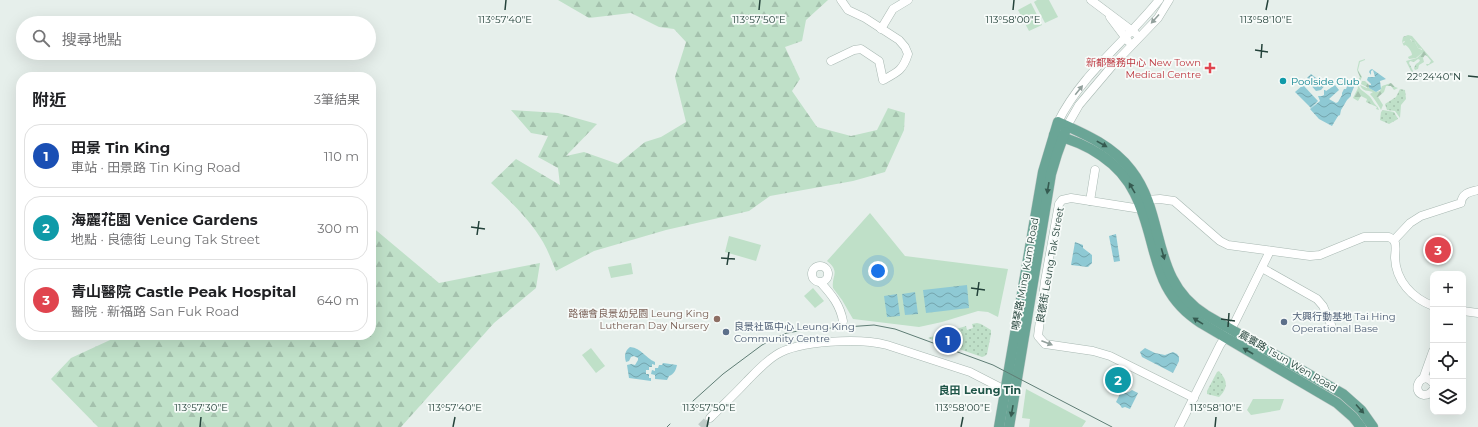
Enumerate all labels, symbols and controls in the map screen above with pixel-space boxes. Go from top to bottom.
text: 113°57'40"E [478,13,532,26]
text: 113°57'50"E [732,13,786,26]
text: 113°58'00"E [986,13,1041,26]
text: 113°58'10"E [1240,13,1292,26]
one-way arrow [1151,14,1160,24]
search box [16,16,376,60]
icon: search [30,27,52,49]
text: 搜尋地點 [62,30,122,49]
place label: 新都醫務中心 New Town Medical Centre [1086,56,1201,81]
marker: 新都醫務中心 New Town Medical Centre [1204,62,1216,74]
text: 22°24'40"N [1407,70,1461,83]
place label: Poolside Club [1291,75,1360,88]
marker: Poolside Club [1278,76,1288,86]
one-way arrow [1075,84,1084,95]
text: 附近 [32,90,66,110]
text: 3筆結果 [314,91,360,107]
text: 田景 Tin King [71,138,170,157]
one-way arrow [1096,141,1108,148]
text: 1 [43,148,49,164]
text: 110 m [324,148,359,164]
text: 車站 · 田景路 Tin King Road [71,159,240,175]
one-way arrow [1045,182,1051,194]
one-way arrow [1128,182,1135,194]
street label: 良德街 Leung Tak Street [1033,206,1067,324]
text: 海麗花園 Venice Gardens [71,210,258,229]
street label: 鳴琴路 Ming Kum Road [1009,217,1041,331]
text: 2 [42,220,50,236]
text: 300 m [317,220,359,236]
text: 地點 · 良德街 Leung Tak Street [71,231,260,247]
pin: 3 [1425,235,1451,265]
one-way arrow [1160,249,1166,261]
your location [868,261,888,281]
map controls [1430,271,1466,415]
button: + [1430,271,1466,307]
text: 青山醫院 Castle Peak Hospital [71,282,296,301]
text: 3 [42,292,50,308]
text: 640 m [317,292,359,308]
text: 醫院 · 新福路 San Fuk Road [71,303,239,319]
place label: 路德會良景幼兒園 Leung King Lutheran Day Nursery [568,307,710,332]
button: − [1430,307,1466,343]
place label: 大興行動基地 Tai Hing Operational Base [1292,310,1396,335]
marker: 路德會良景幼兒園 Leung King Lutheran Day Nursery [712,314,722,324]
one-way arrow [1193,317,1203,325]
marker: 大興行動基地 Tai Hing Operational Base [1279,317,1289,327]
place label: 良景社區中心 Leung King Community Centre [734,320,855,345]
pin: 1 [935,325,961,355]
marker: 良景社區中心 Leung King Community Centre [721,327,731,337]
street label: 震寰路 Tsun Wen Road [1237,328,1339,394]
one-way arrow [1042,341,1054,347]
button: locate [1430,343,1466,379]
one-way arrow [1242,347,1254,354]
pin: 2 [1105,365,1131,395]
button: layers [1430,379,1466,415]
district label: 良田 Leung Tin [939,383,1021,397]
text: 113°57'30"E [174,401,228,414]
text: 113°57'40"E [428,401,482,414]
text: 113°57'50"E [682,401,736,414]
text: 113°58'00"E [936,401,991,414]
text: 113°58'10"E [1190,401,1242,414]
one-way arrow [1355,404,1364,414]
one-way arrow [1009,405,1015,417]

